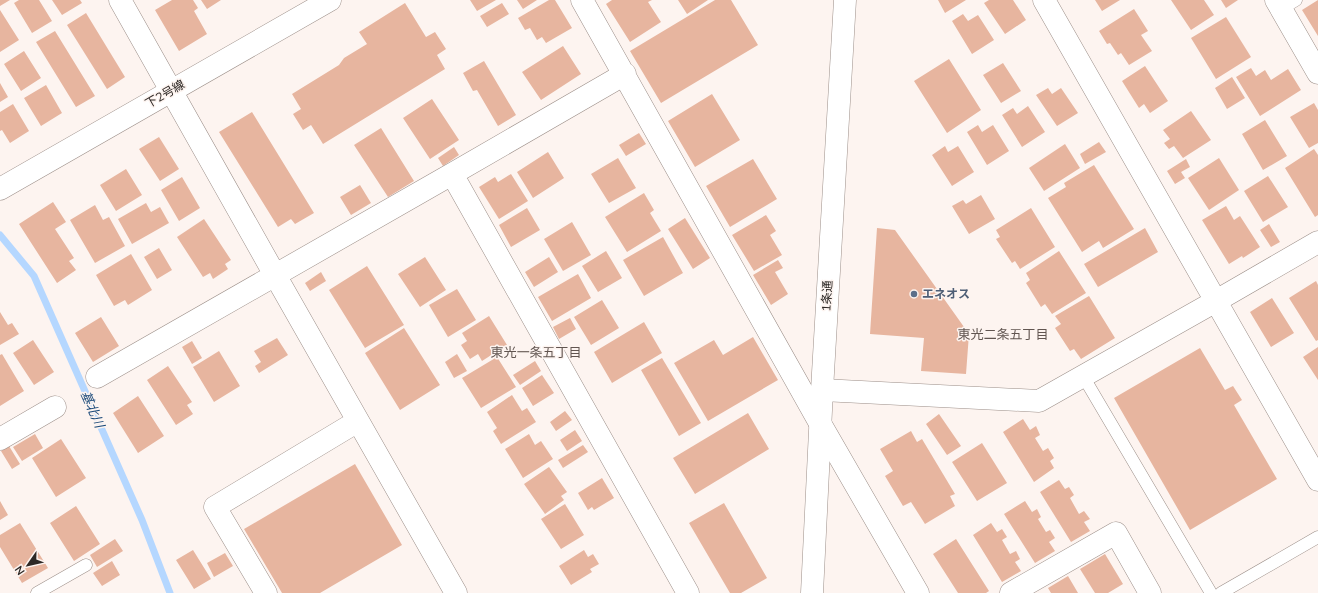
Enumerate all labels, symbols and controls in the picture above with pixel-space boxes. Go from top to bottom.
street label: 下2号線 [142,76,187,111]
street label: 1条通 [818,280,835,312]
place label: エネオス [922,286,970,301]
marker: エネオス [909,289,919,299]
district label: 東光二条五丁目 [957,326,1049,342]
district label: 東光一条五丁目 [490,344,582,360]
water label: 基北川 [78,388,109,432]
north arrow [8,545,48,585]
text: N [12,563,28,578]

